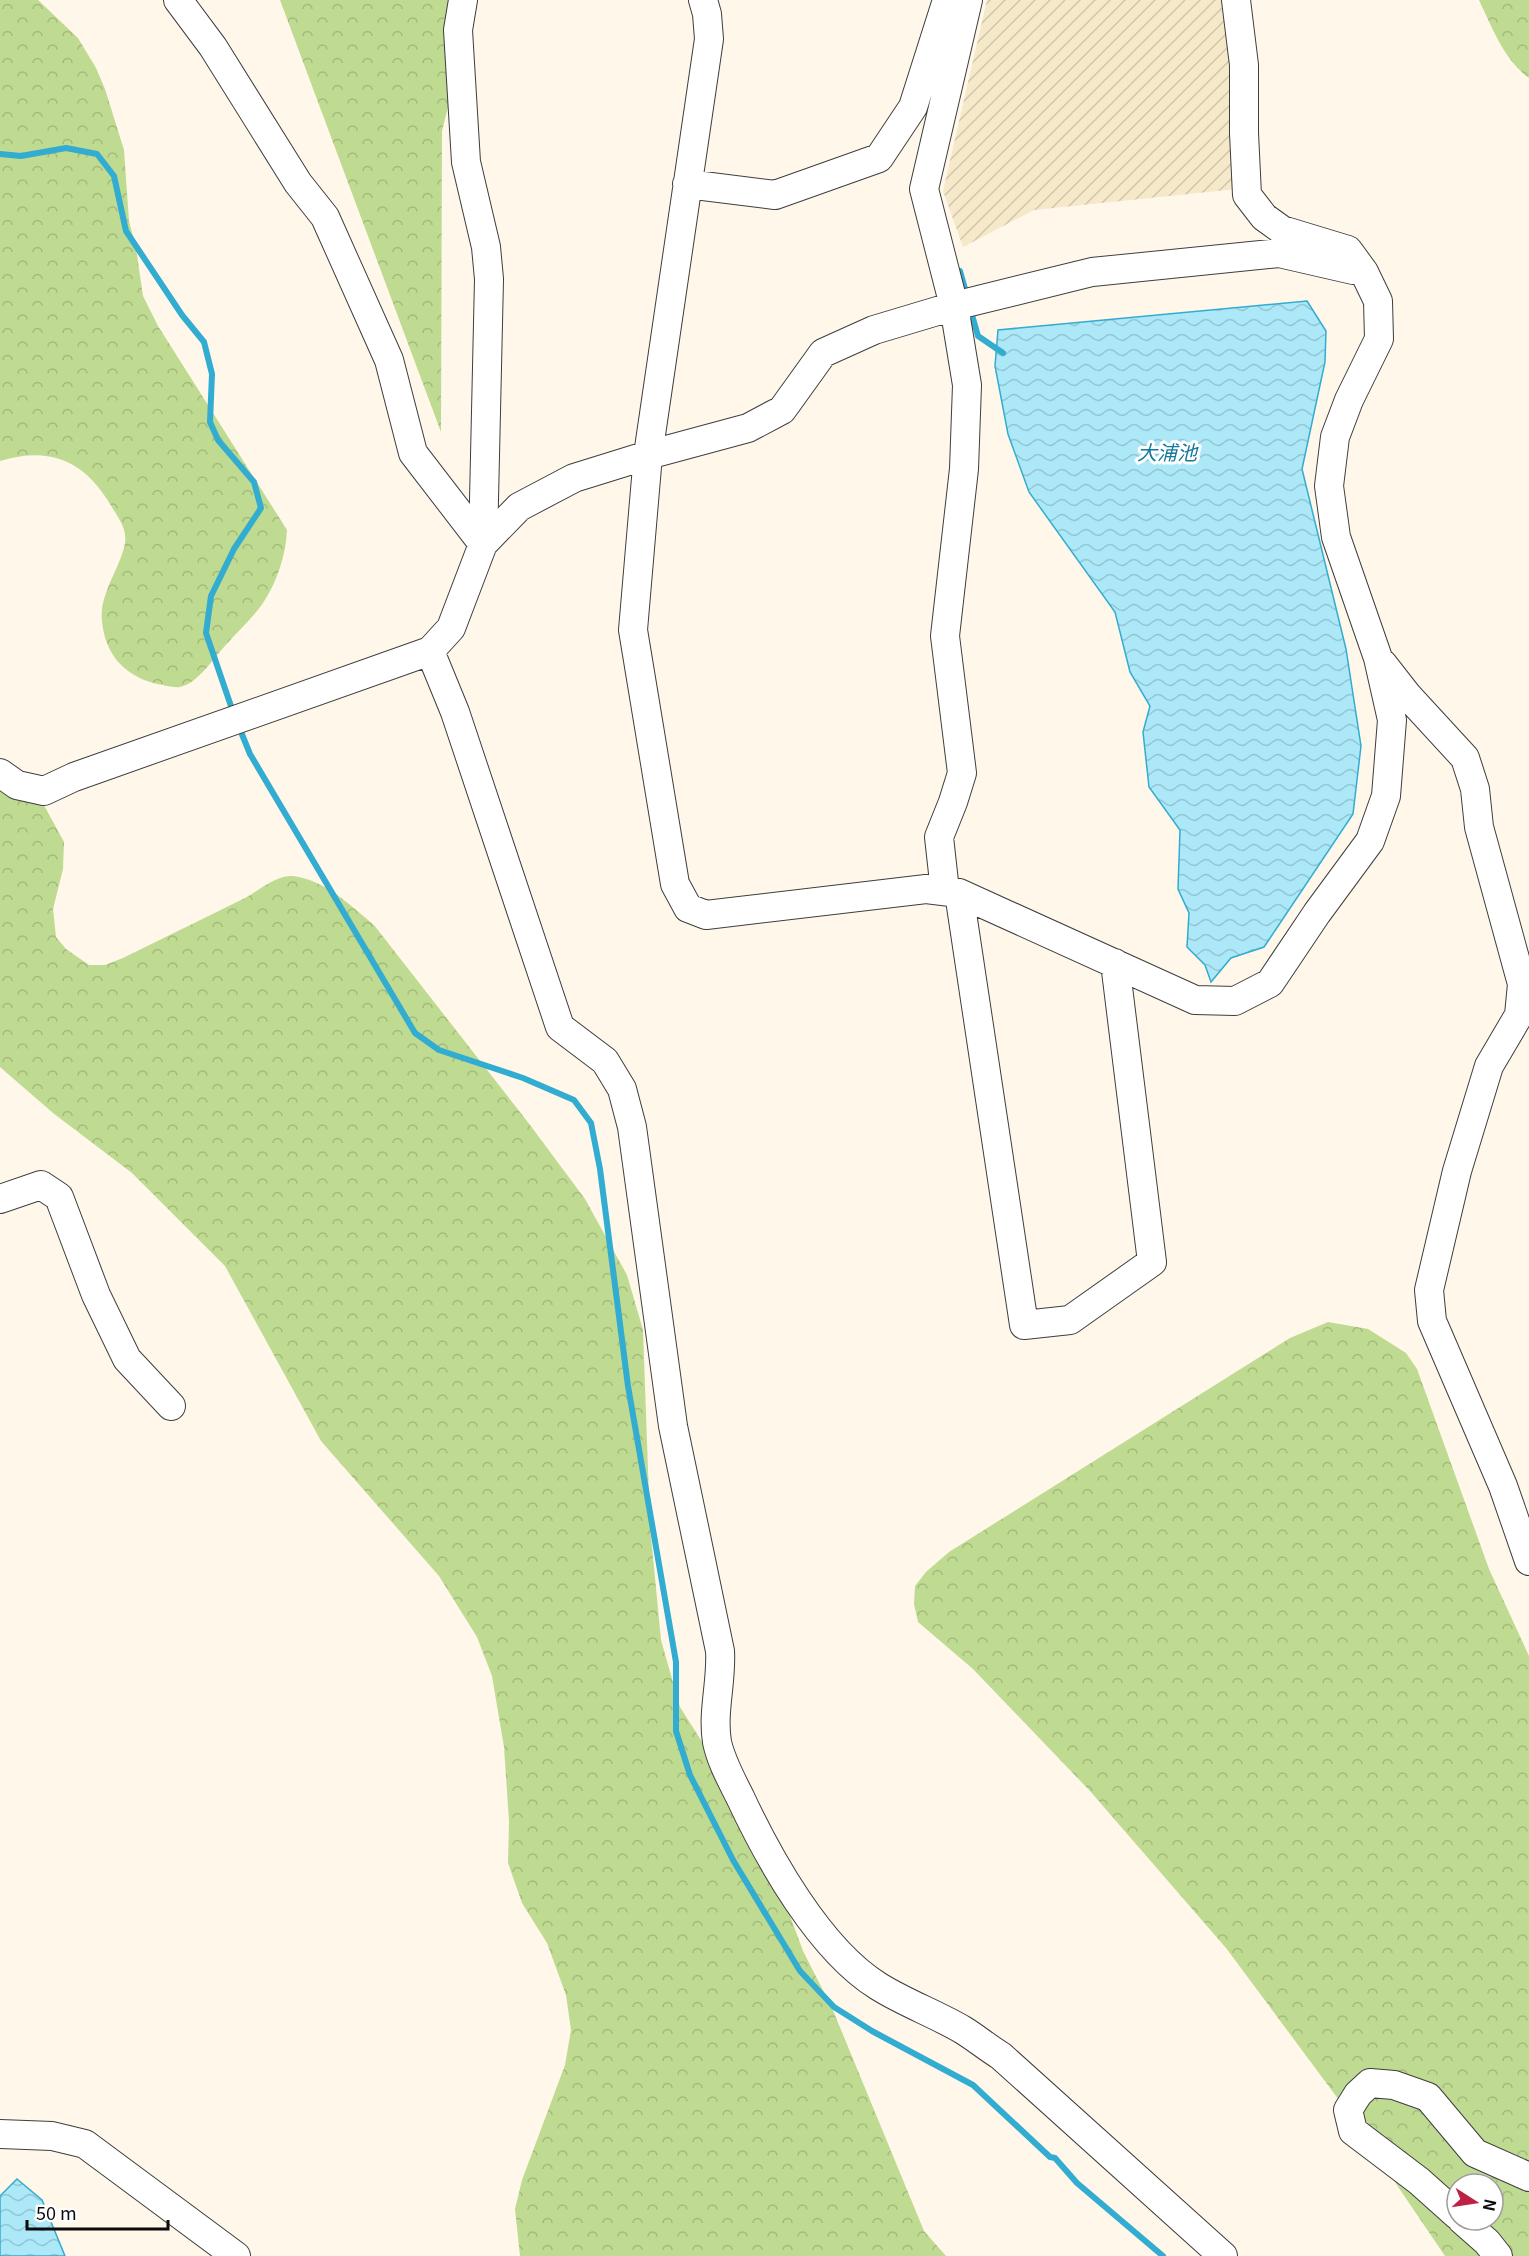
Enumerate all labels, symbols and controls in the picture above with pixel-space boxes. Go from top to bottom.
water label: 大浦池 [1137,437,1199,466]
north arrow [1445,2172,1505,2232]
scale bar [27,2193,168,2231]
text: N [1478,2197,1504,2214]
text: 50 m [36,2199,77,2225]

